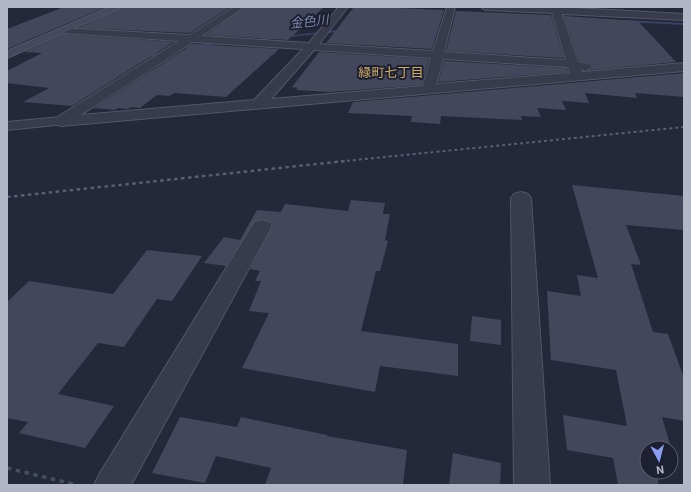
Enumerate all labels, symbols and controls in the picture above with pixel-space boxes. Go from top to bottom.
water label: 金色川 [289,12,331,31]
district label: 緑町七丁目 [358,65,424,80]
north arrow [639,440,679,480]
text: N [655,463,665,476]

